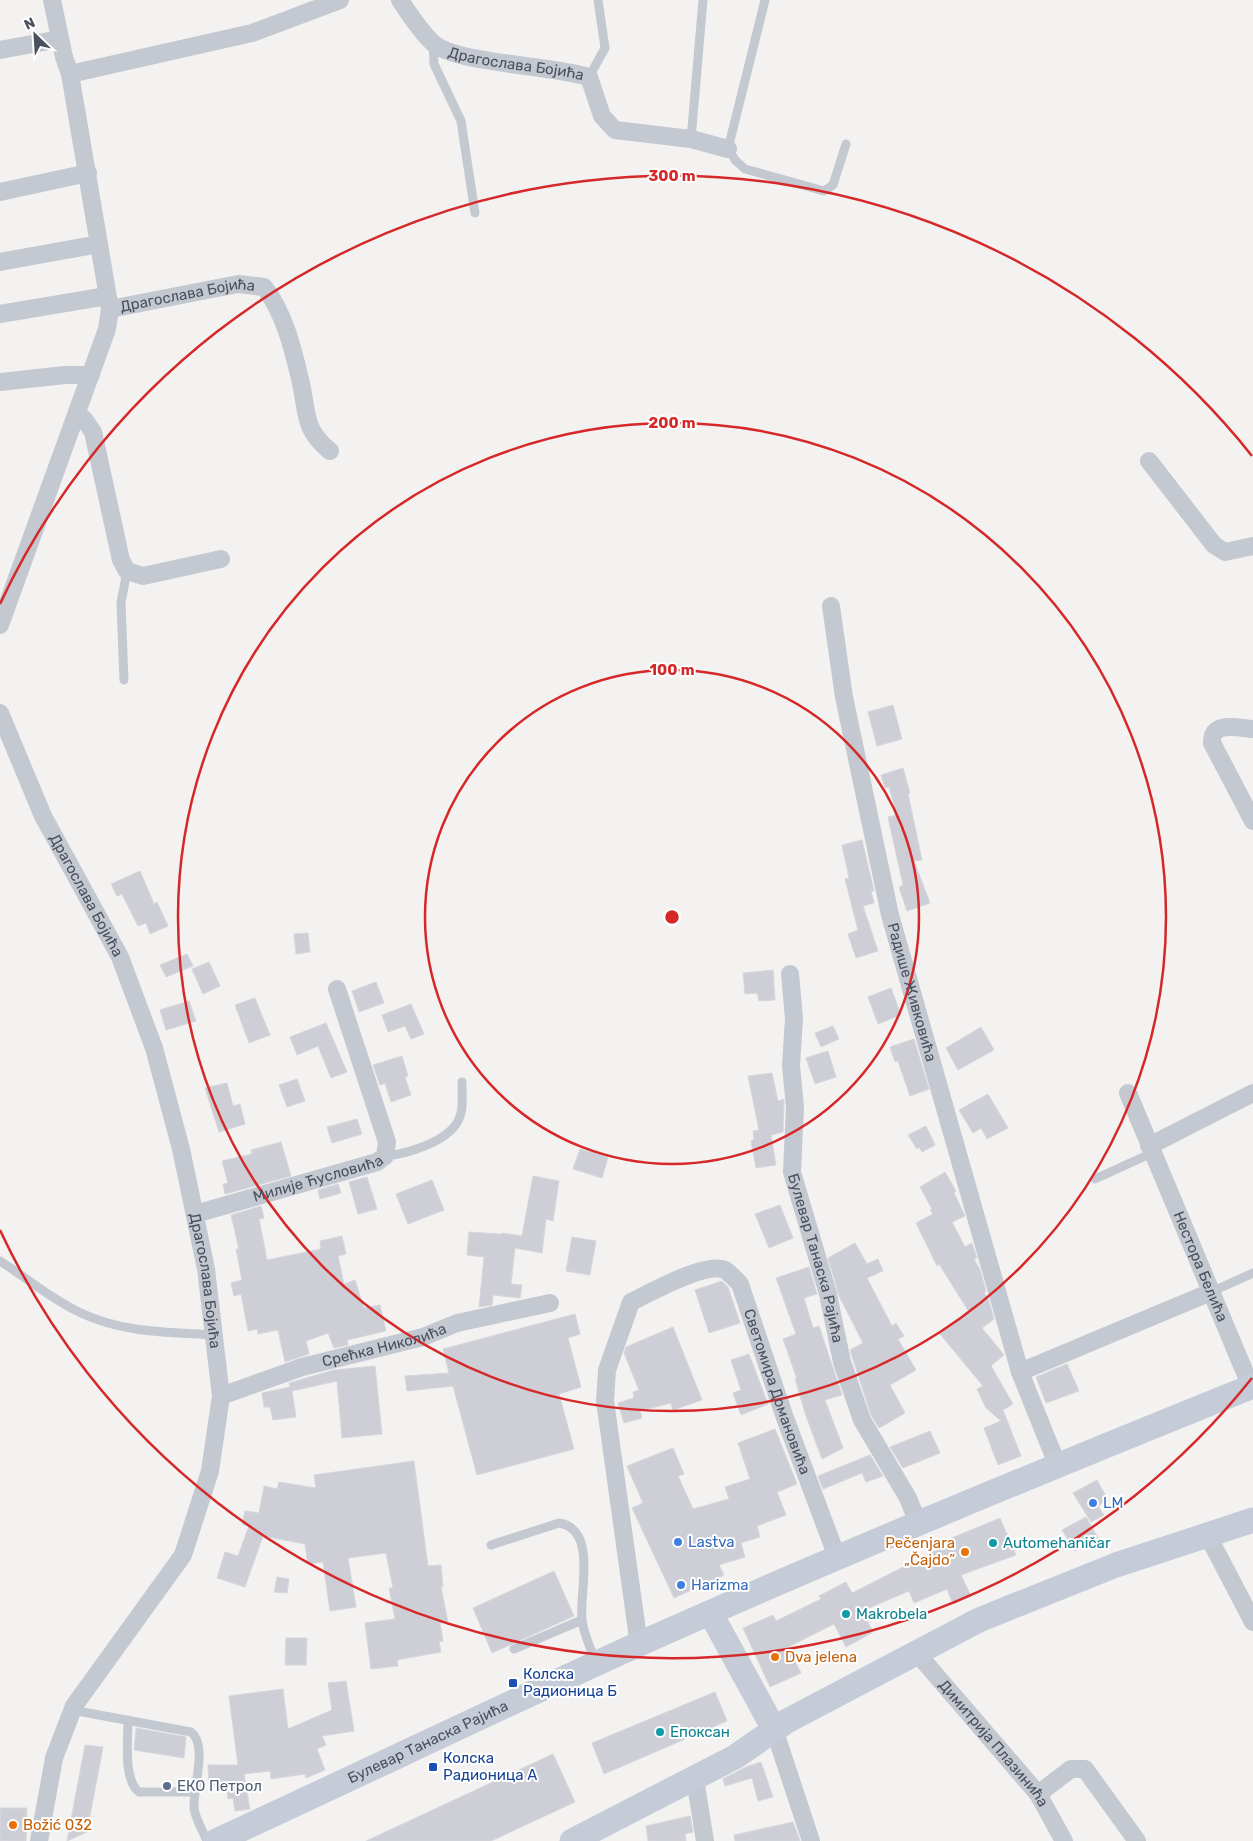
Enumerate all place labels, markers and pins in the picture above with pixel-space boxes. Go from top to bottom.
centre of rings [663,908,681,926]
place label: LM [1103,1494,1123,1512]
marker: LM [1087,1497,1099,1509]
place label: Lastva [688,1533,735,1551]
place label: Pečenjara „Čajdo” [885,1534,955,1569]
place label: Automehaničar [1003,1534,1111,1552]
marker: Lastva [672,1536,684,1548]
marker: Automehaničar [987,1537,999,1549]
marker: Pečenjara „Čajdo” [959,1546,971,1558]
place label: Harizma [691,1576,749,1594]
marker: Harizma [675,1579,687,1591]
place label: Makrobela [856,1605,927,1623]
marker: Makrobela [840,1608,852,1620]
place label: Dva jelena [785,1648,857,1666]
marker: Dva jelena [769,1651,781,1663]
place label: Колска Радионица Б [523,1665,617,1700]
marker: Колска Радионица Б [507,1677,519,1689]
place label: Епоксан [670,1723,730,1741]
marker: Епоксан [654,1726,666,1738]
place label: Колска Радионица А [443,1749,537,1784]
marker: Колска Радионица А [427,1761,439,1773]
place label: ЕКО Петрол [177,1777,262,1795]
marker: ЕКО Петрол [161,1780,173,1792]
place label: Božić 032 [23,1816,92,1834]
marker: Božić 032 [7,1819,19,1831]

